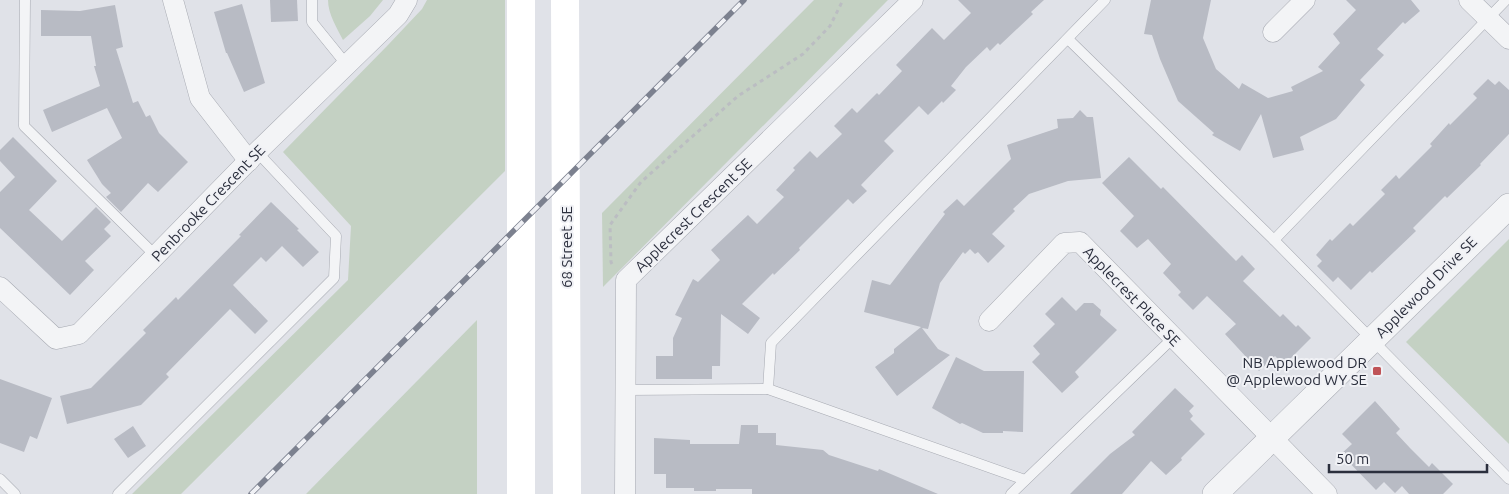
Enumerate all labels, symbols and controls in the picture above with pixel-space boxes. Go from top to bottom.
street label: Penbrooke Crescent SE [148,141,268,265]
street label: Applecrest Crescent SE [631,155,755,275]
street label: 68 Street SE [558,206,575,288]
street label: Applewood Drive SE [1372,233,1480,341]
street label: Applecrest Place SE [1080,243,1184,349]
place label: NB Applewood DR @ Applewood WY SE [1226,354,1367,388]
marker: NB Applewood DR @ Applewood WY SE [1371,365,1383,377]
scale bar [1329,442,1486,474]
text: 50 m [1336,450,1369,467]

